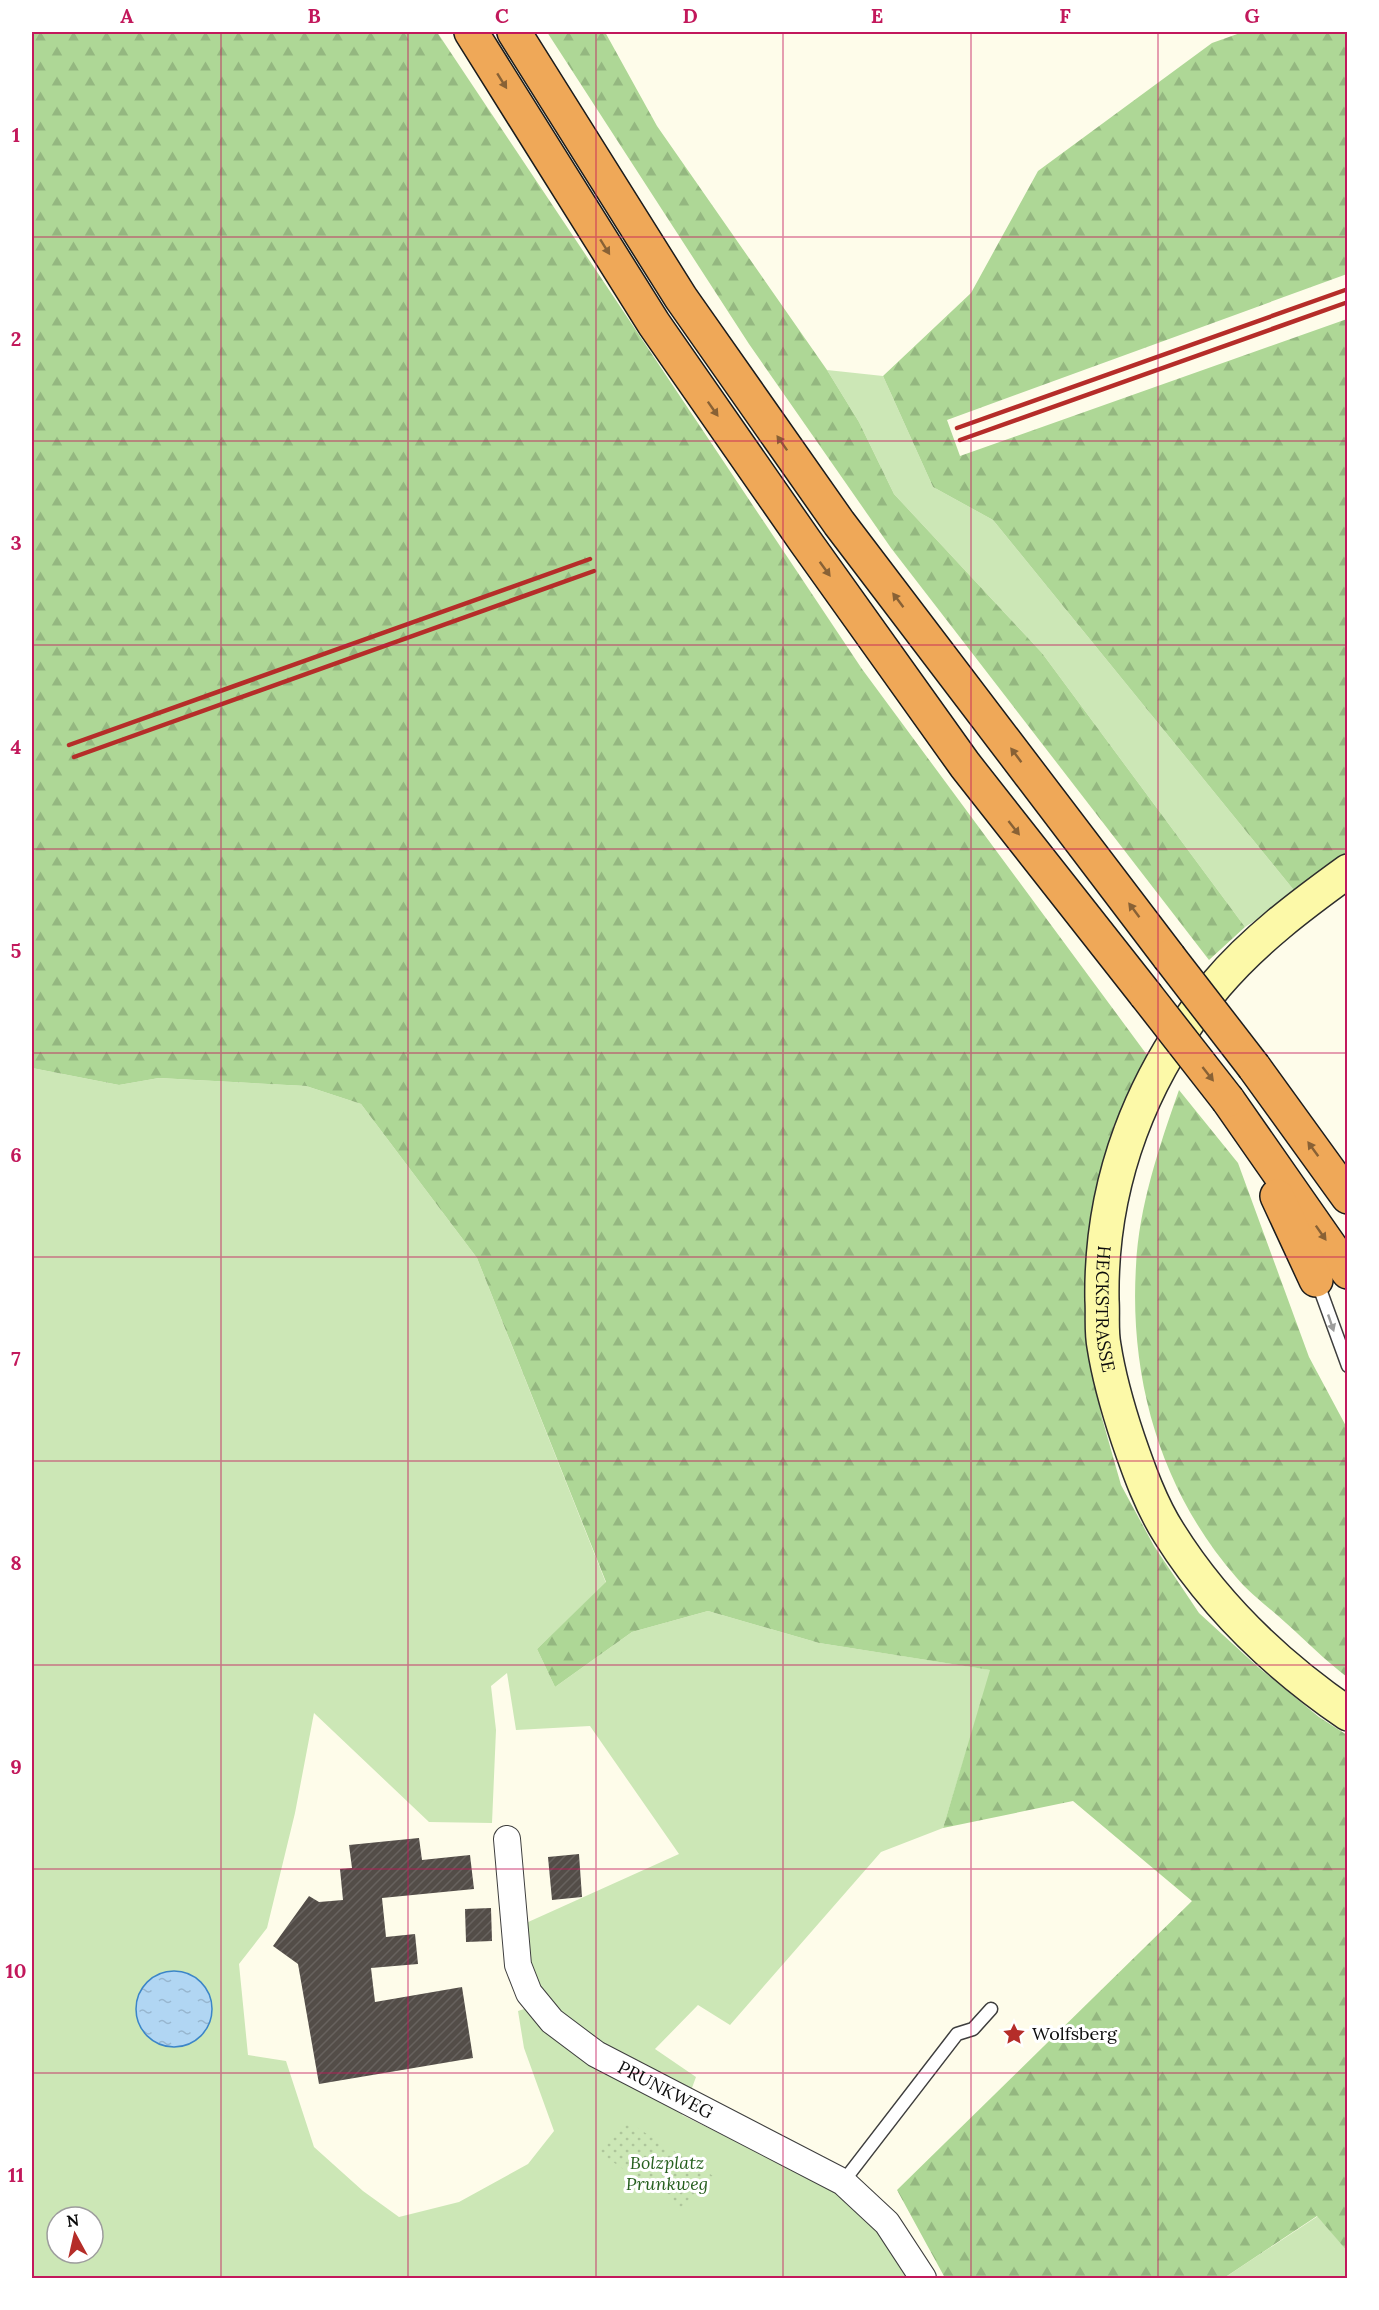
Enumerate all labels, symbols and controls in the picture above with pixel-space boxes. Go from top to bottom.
text: A [120,3,134,28]
text: B [307,3,321,28]
text: C [495,3,509,28]
text: D [682,3,698,28]
text: E [871,3,883,28]
text: F [1059,3,1071,28]
text: G [1244,3,1260,28]
one-way arrow [497,73,508,89]
text: 1 [12,122,20,147]
one-way arrow [600,239,611,255]
text: 2 [11,326,21,351]
one-way arrow [707,401,718,417]
one-way arrow [777,435,789,450]
text: 3 [10,530,22,555]
one-way arrow [819,560,831,576]
one-way arrow [891,592,904,608]
text: 4 [11,734,22,759]
one-way arrow [1009,747,1022,763]
one-way arrow [1008,820,1020,835]
one-way arrow [1128,903,1140,918]
text: 5 [11,938,22,963]
one-way arrow [1201,1066,1214,1082]
one-way arrow [1307,1141,1319,1157]
text: 6 [10,1142,22,1167]
one-way arrow [1315,1225,1327,1241]
street label: HECKSTRASSE [1091,1245,1121,1374]
one-way arrow [1327,1314,1337,1332]
text: 7 [11,1346,21,1371]
text: 8 [10,1550,22,1575]
text: 9 [10,1754,22,1779]
text: 10 [6,1958,26,1983]
place icon: Wolfsberg [1001,2021,1027,2047]
place label: Wolfsberg [1032,2022,1118,2045]
street label: PRUNKWEG [614,2055,718,2124]
park label: Bolzplatz Prunkweg [626,2151,708,2195]
text: 11 [8,2162,24,2187]
north arrow [45,2205,105,2265]
text: N [65,2209,80,2231]

